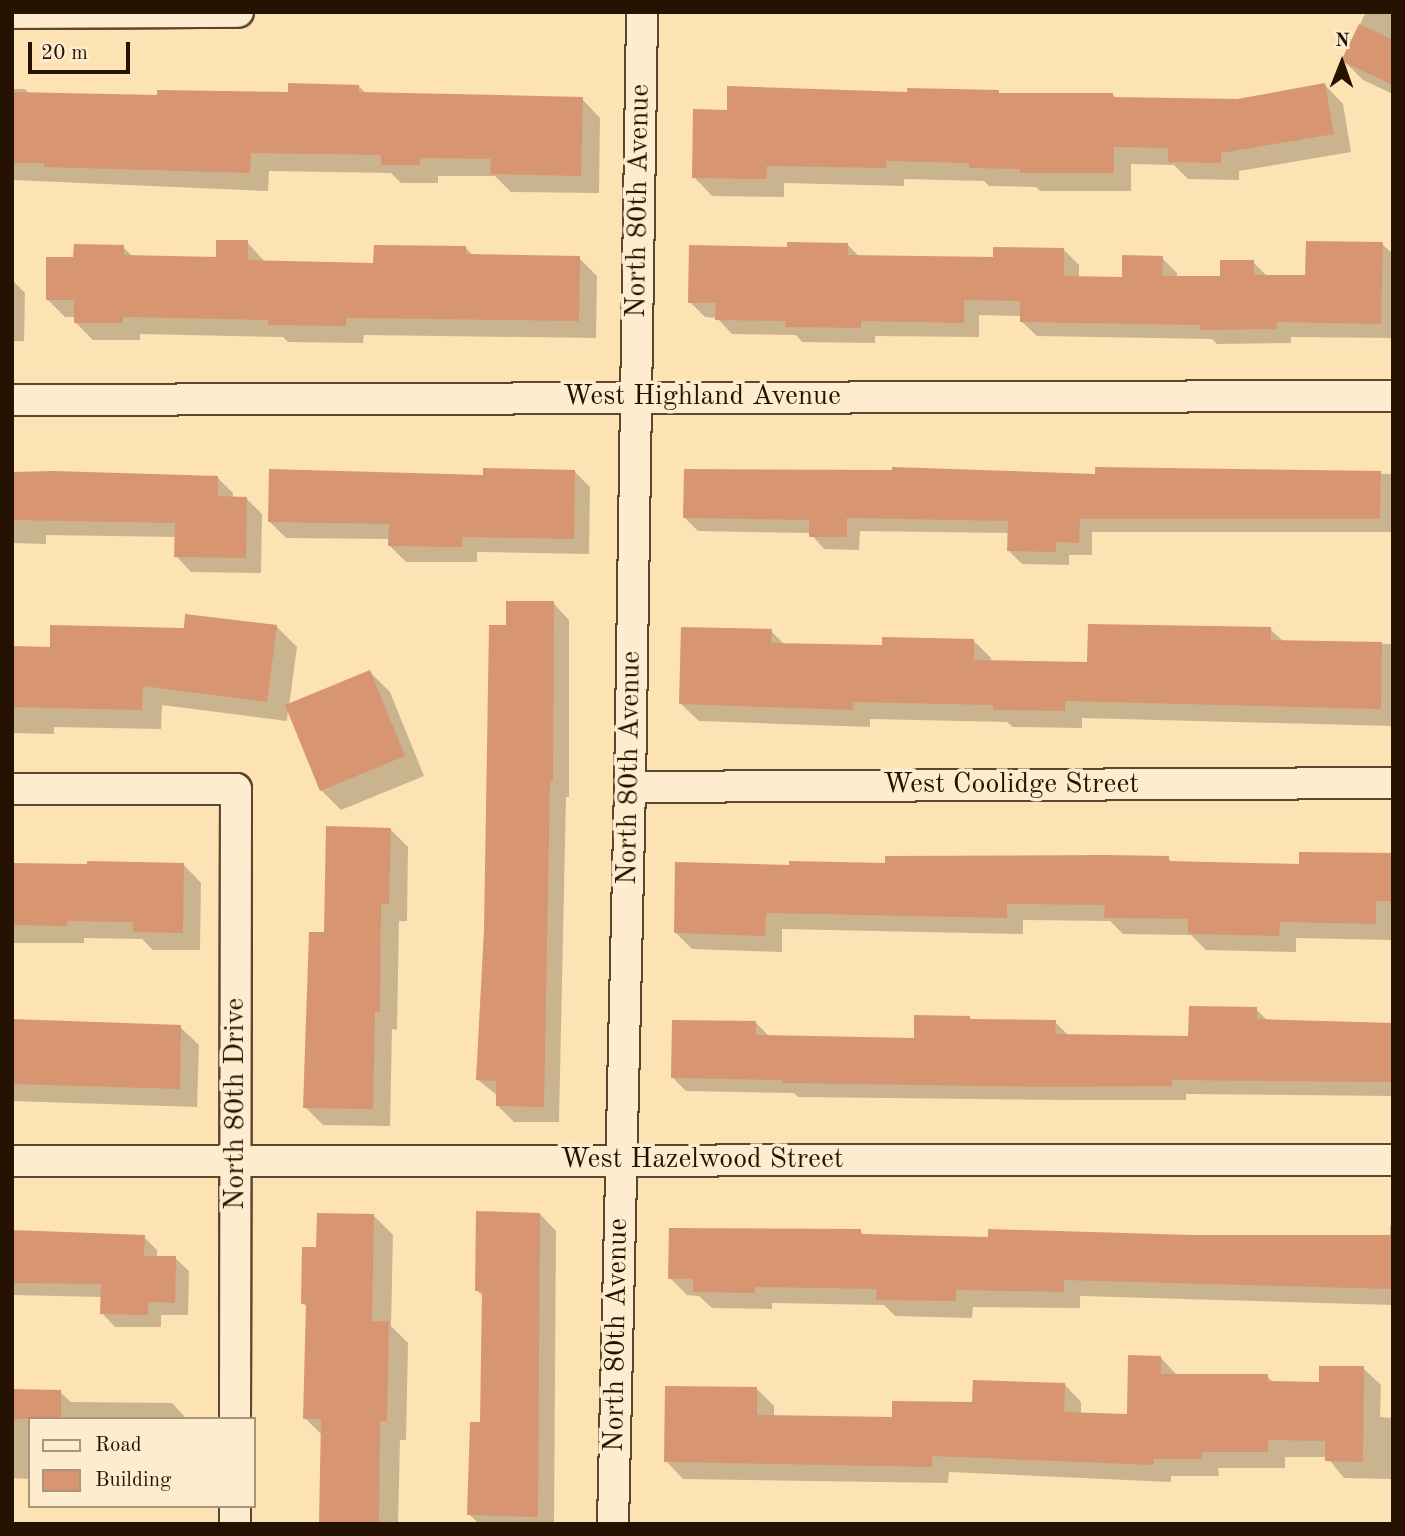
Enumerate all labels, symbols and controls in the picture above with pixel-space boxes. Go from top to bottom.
scale bar [32,28,133,72]
north arrow [1307,28,1377,98]
text: N [1335,32,1350,51]
text: 20 m [41,43,88,64]
street label: North 80th Avenue [620,84,658,318]
street label: West Highland Avenue [563,380,841,414]
street label: North 80th Avenue [611,651,649,885]
street label: West Coolidge Street [883,768,1139,802]
street label: North 80th Drive [219,998,253,1210]
street label: West Hazelwood Street [560,1143,844,1177]
street label: North 80th Avenue [598,1218,636,1452]
legend [28,1417,256,1508]
text: Road [95,1435,142,1456]
text: Building [95,1470,171,1491]

